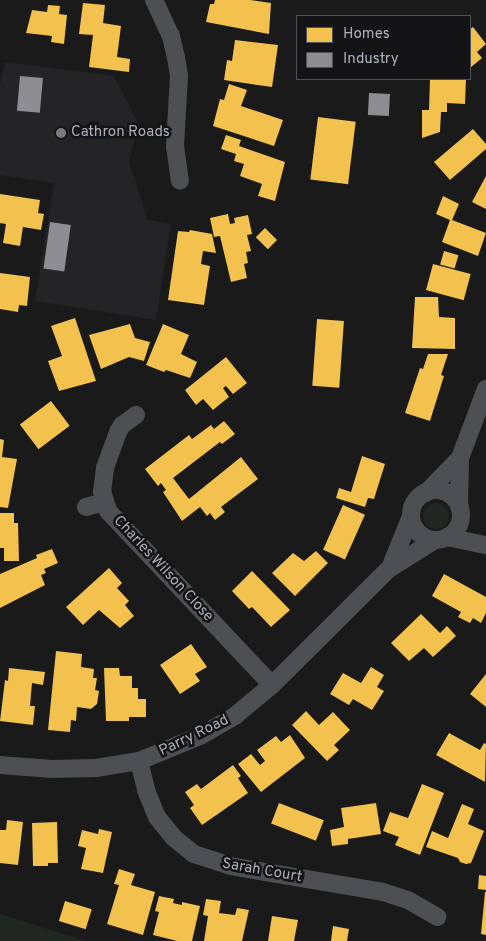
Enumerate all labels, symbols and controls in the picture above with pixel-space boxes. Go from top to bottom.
legend [296,15,471,80]
text: Homes [343,25,390,44]
text: Industry [343,50,399,69]
place label: Cathron Roads [71,124,170,142]
marker: Cathron Roads [55,127,67,139]
street label: Charles Wilson Close [109,512,217,626]
street label: Parry Road [156,711,232,761]
street label: Sarah Court [221,855,303,887]

